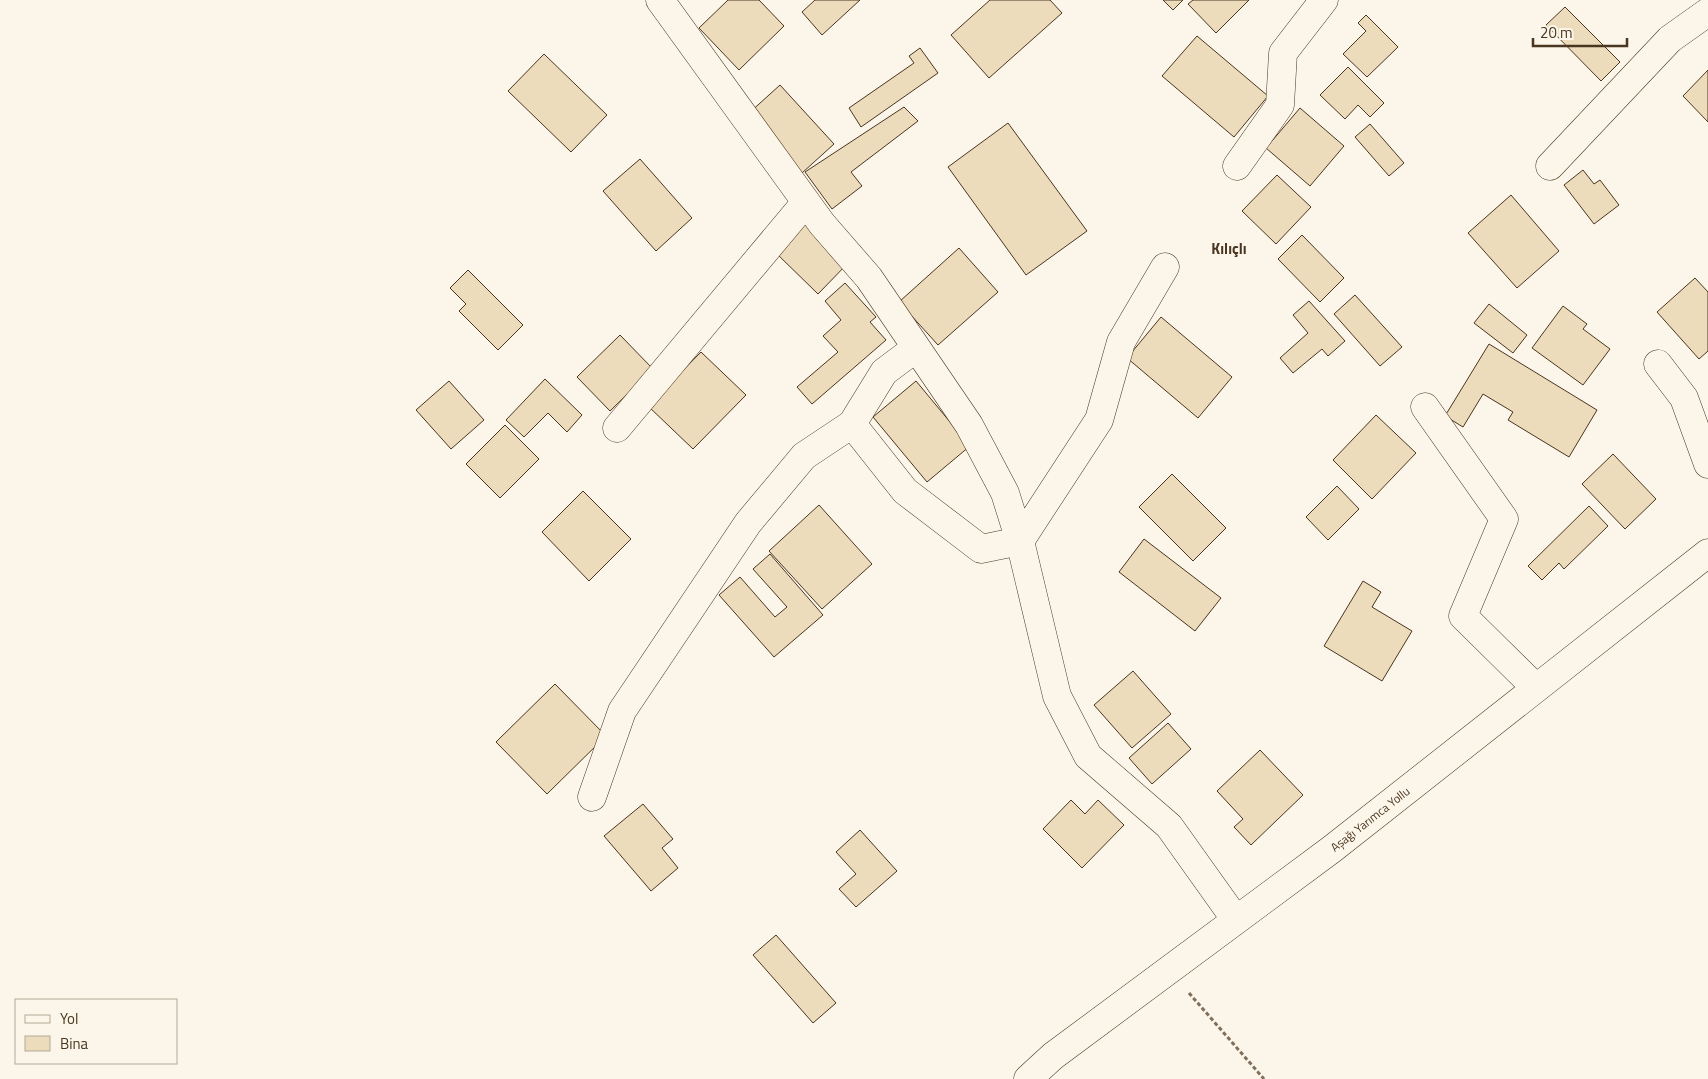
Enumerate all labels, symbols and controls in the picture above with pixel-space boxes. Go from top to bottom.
scale bar [1533,15,1627,47]
text: 20 m [1540,21,1573,44]
district label: Kılıçlı [1211,237,1247,260]
street label: Aşağı Yarımca Yollu [1326,782,1414,856]
legend [15,999,178,1064]
text: Yol [60,1007,78,1030]
text: Bina [60,1032,89,1055]

